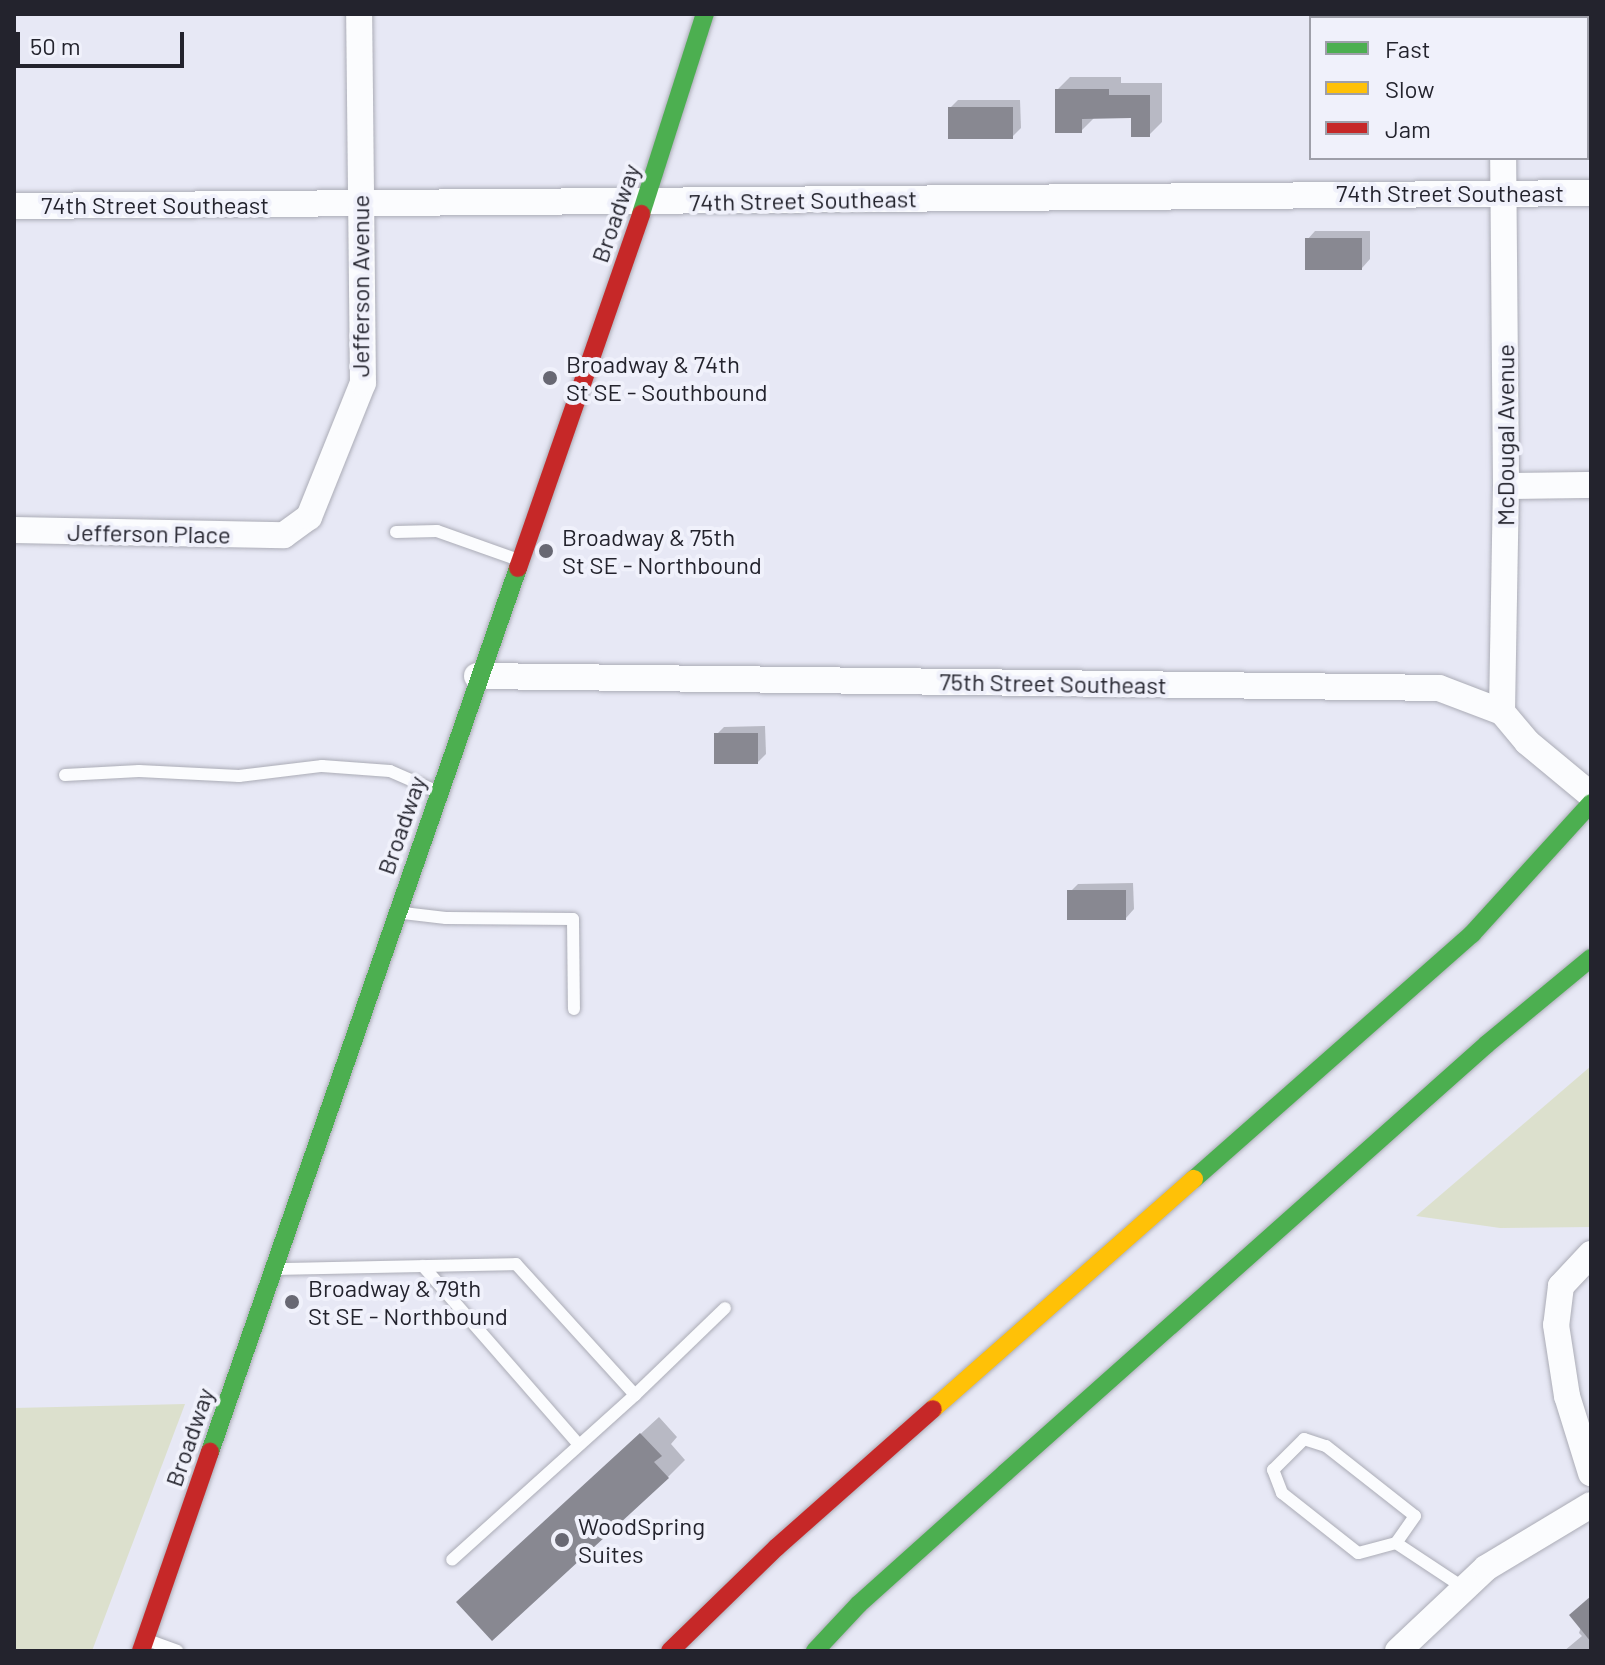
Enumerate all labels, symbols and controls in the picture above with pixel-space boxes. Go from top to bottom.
scale bar [20,16,188,66]
legend [1309,16,1589,160]
text: 50 m [30,31,81,60]
text: Fast [1385,34,1430,63]
text: Slow [1385,74,1434,103]
text: Jam [1385,114,1431,143]
street label: Broadway [585,160,645,266]
street label: 74th Street Southeast [1336,179,1564,207]
street label: 74th Street Southeast [689,184,917,216]
street label: 74th Street Southeast [41,191,269,219]
street label: Jefferson Avenue [346,195,374,377]
street label: McDougal Avenue [1491,344,1519,526]
place label: Broadway & 74th St SE - Southbound [566,350,768,406]
marker: Broadway & 74th St SE - Southbound [541,369,559,387]
street label: Jefferson Place [67,517,231,549]
place label: Broadway & 75th St SE - Northbound [562,523,762,579]
marker: Broadway & 75th St SE - Northbound [537,542,555,560]
street label: 75th Street Southeast [939,667,1167,699]
street label: Broadway [371,772,431,878]
place label: Broadway & 79th St SE - Northbound [308,1274,508,1330]
marker: Broadway & 79th St SE - Northbound [283,1293,301,1311]
street label: Broadway [159,1384,219,1490]
place label: WoodSpring Suites [578,1512,705,1568]
marker: WoodSpring Suites [553,1531,571,1549]

